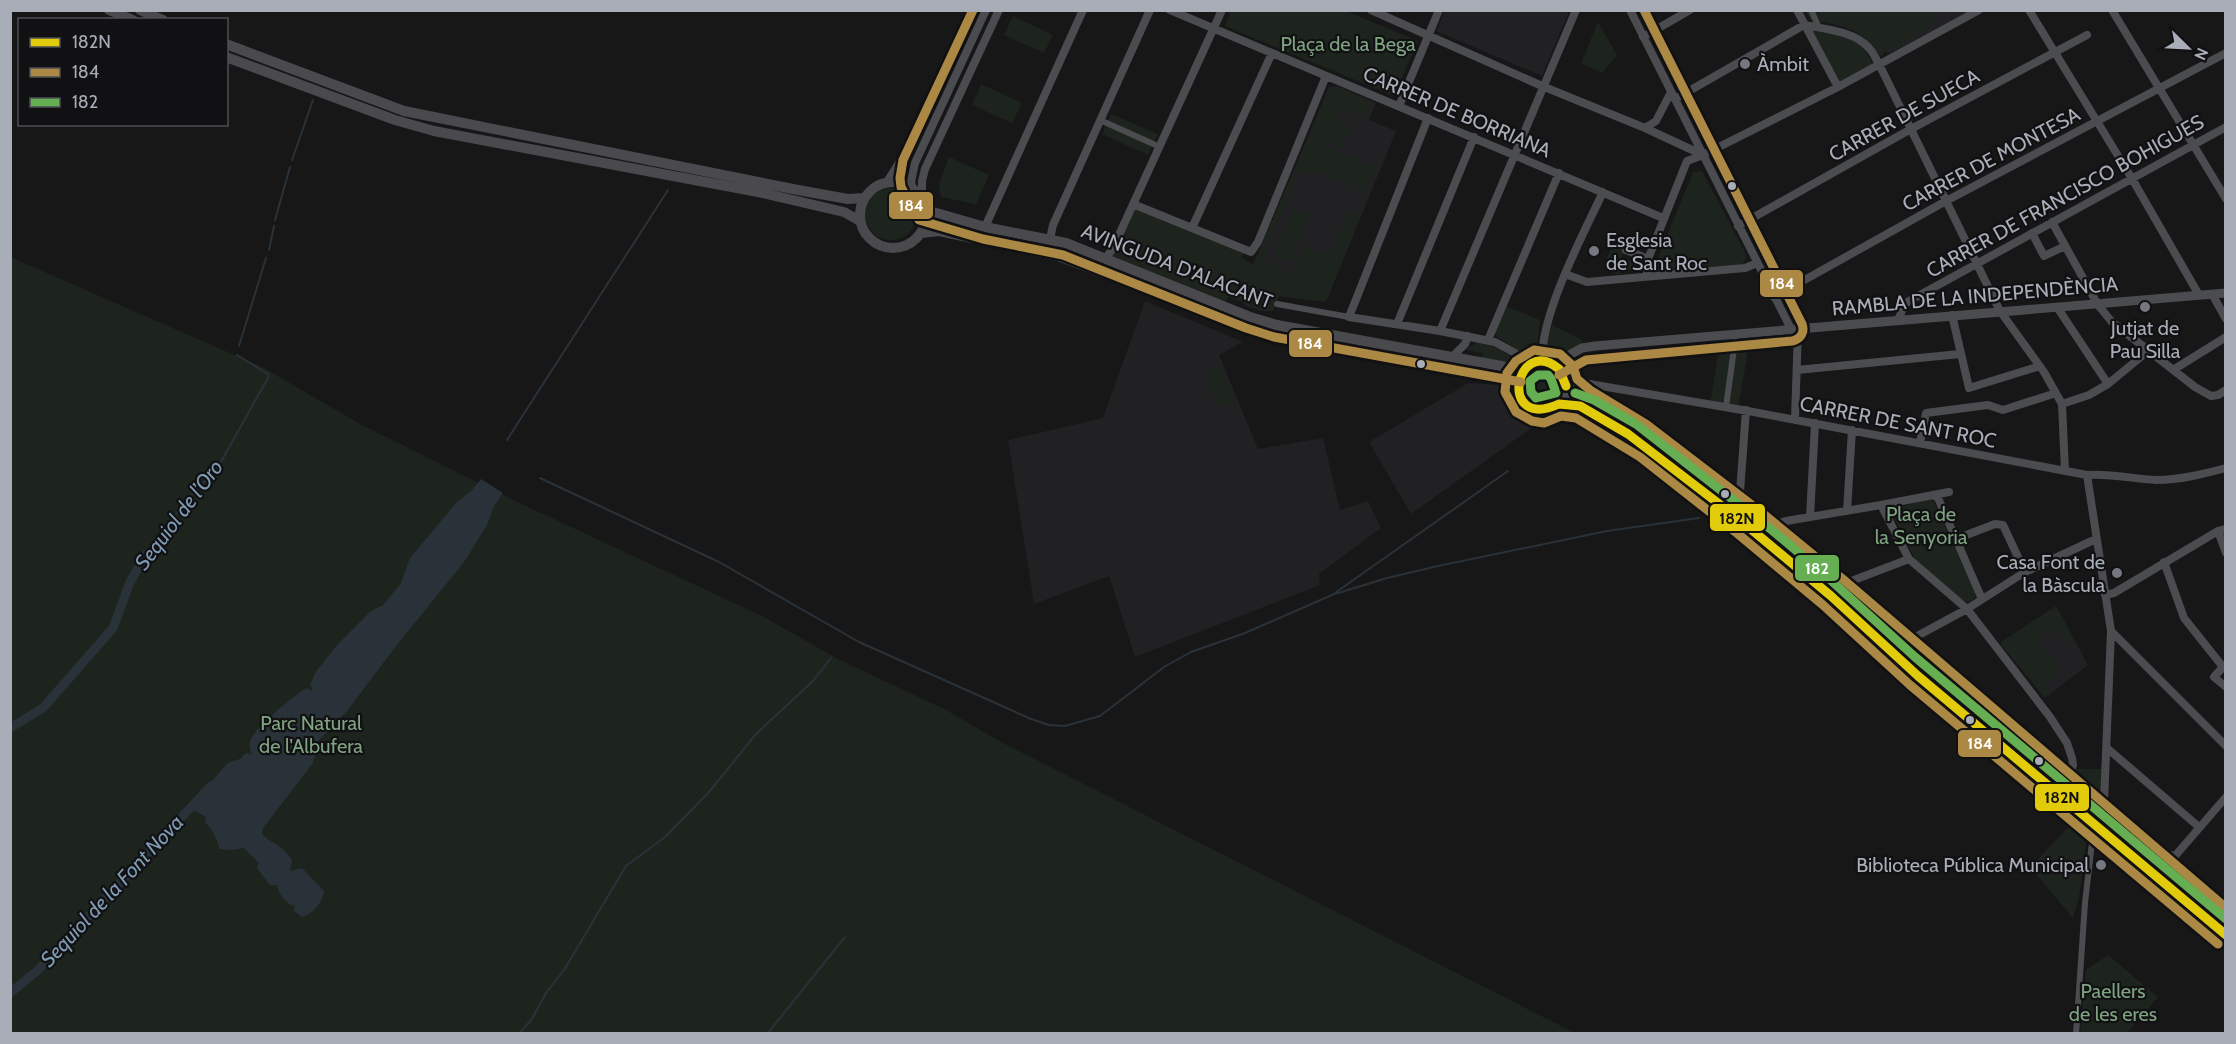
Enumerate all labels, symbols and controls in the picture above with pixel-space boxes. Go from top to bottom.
legend [18,18,228,126]
north arrow [2158,18,2218,78]
text: 182N [72,31,111,53]
park label: Plaça de la Bega [1280,32,1416,56]
text: N [2190,45,2212,63]
place label: Àmbit [1757,52,1809,76]
marker: Àmbit [1738,57,1752,71]
text: 184 [72,61,99,83]
street label: CARRER DE BORRIANA [1359,62,1555,163]
street label: CARRER DE SUECA [1825,63,1984,166]
text: 182 [72,91,98,113]
street label: CARRER DE MONTESA [1898,102,2085,216]
street label: CARRER DE FRANCISCO BOHIGUES [1922,109,2208,283]
unlabelled marker [1726,180,1738,192]
line badge: 184 [888,191,934,220]
text: 184 [898,196,924,215]
street label: AVINGUDA D'ALACANT [1078,218,1276,314]
place label: Esglesia de Sant Roc [1606,228,1707,275]
marker: Esglesia de Sant Roc [1587,244,1601,258]
line badge: 184 [1759,269,1804,298]
street label: RAMBLA DE LA INDEPENDÈNCIA [1831,271,2120,320]
text: 184 [1769,274,1795,293]
marker: Jutjat de Pau Silla [2138,300,2152,314]
place label: Jutjat de Pau Silla [2110,316,2181,363]
line badge: 184 [1288,329,1333,358]
text: 184 [1297,334,1323,353]
unlabelled marker [1415,358,1427,370]
street label: CARRER DE SANT ROC [1798,391,1998,453]
water label: Sequiol de l’Oro [129,455,228,575]
unlabelled marker [1719,488,1731,500]
park label: Plaça de la Senyoria [1875,502,1968,549]
line badge: 182N [1709,503,1766,532]
text: 182N [1719,509,1755,528]
place label: Casa Font de la Bàscula [1997,550,2105,597]
line badge: 182 [1794,554,1840,582]
text: 182 [1805,559,1829,578]
marker: Casa Font de la Bàscula [2110,566,2124,580]
park label: Parc Natural de l'Albufera [259,711,363,758]
unlabelled marker [1964,714,1976,726]
line badge: 184 [1957,729,2002,758]
text: 184 [1967,734,1993,753]
unlabelled marker [2033,755,2045,767]
line badge: 182N [2034,783,2090,812]
text: 182N [2044,788,2080,807]
water label: Sequiol de la Font Nova [35,810,188,972]
place label: Biblioteca Pública Municipal [1856,853,2089,877]
marker: Biblioteca Pública Municipal [2094,858,2108,872]
park label: Paellers de les eres [2069,979,2157,1026]

